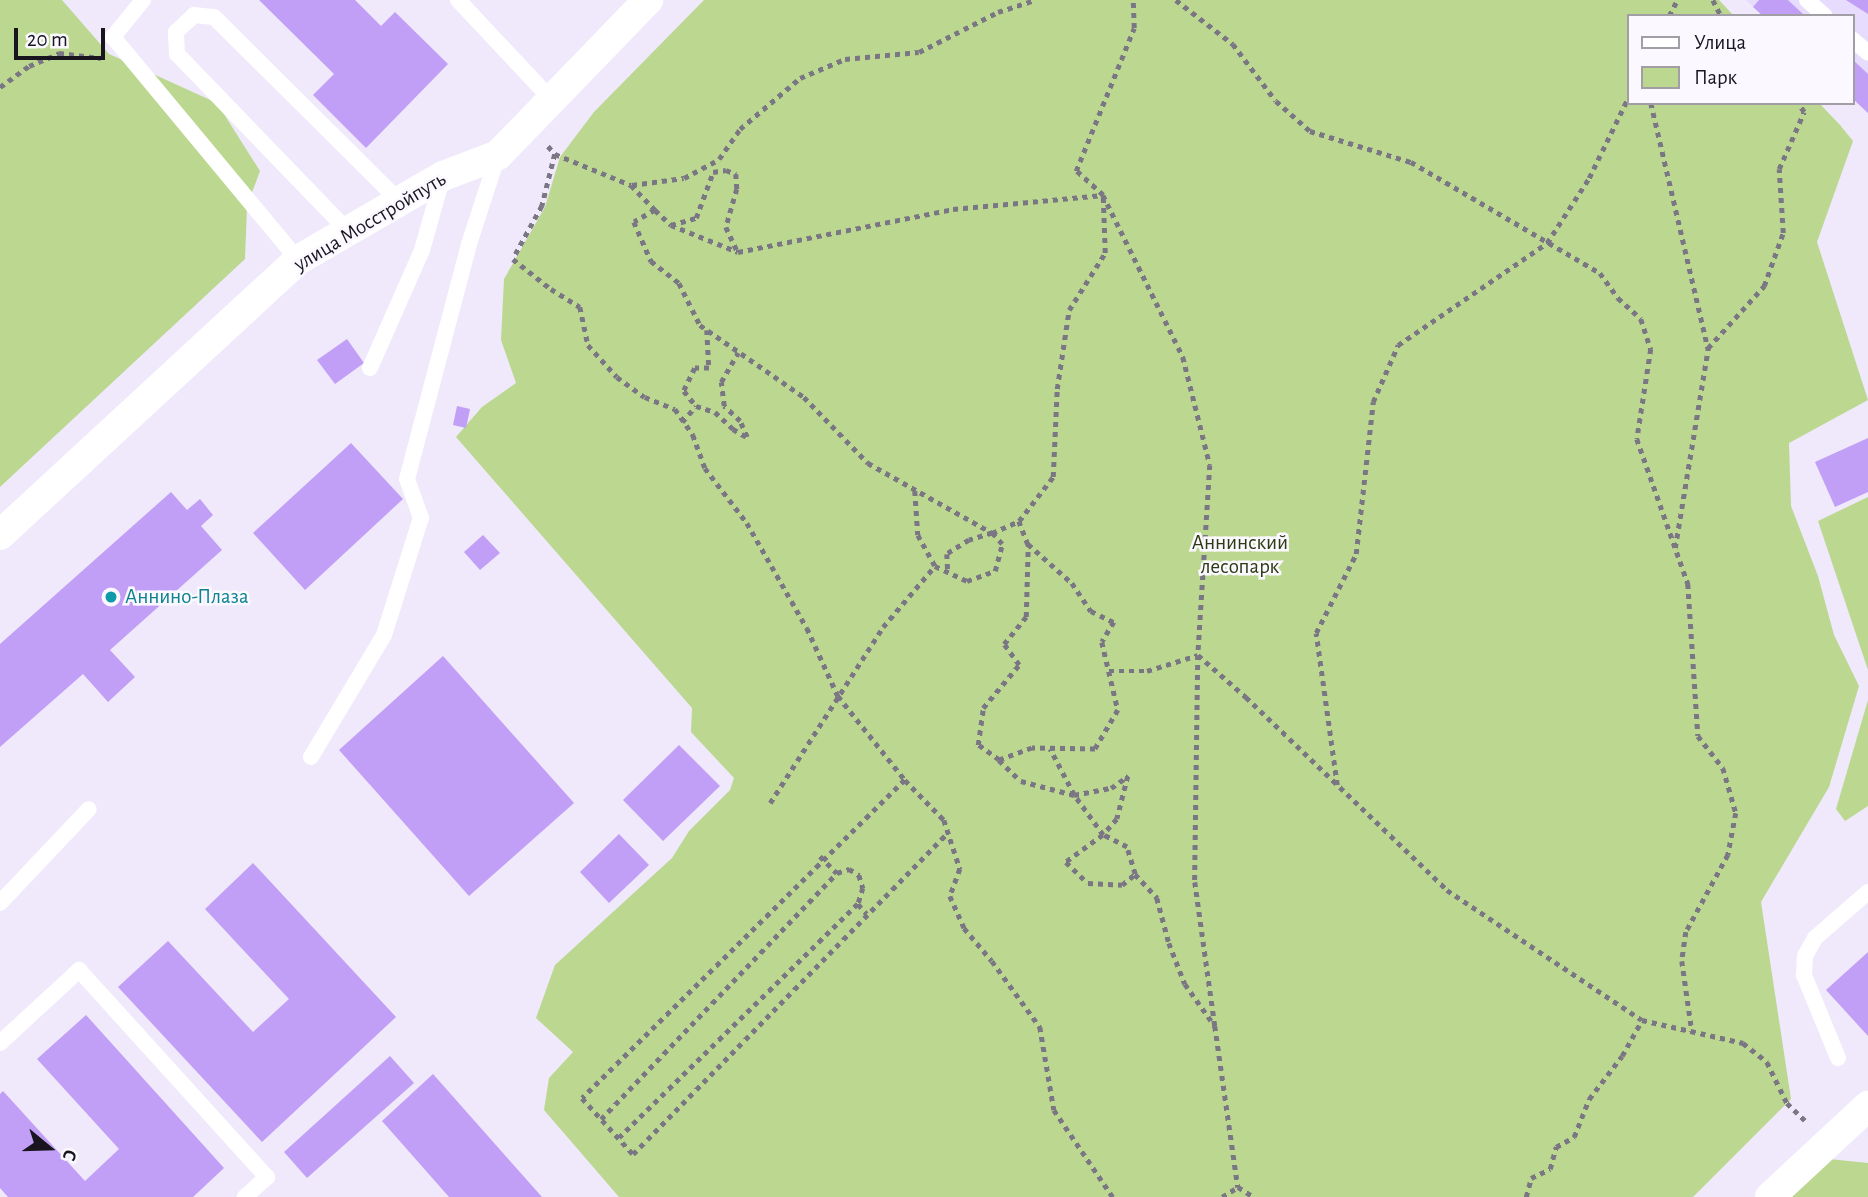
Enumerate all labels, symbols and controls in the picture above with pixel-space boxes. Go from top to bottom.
scale bar [18,14,108,58]
legend [1626,14,1854,105]
text: 20 m [27,29,68,50]
text: Улица [1694,32,1746,53]
text: Парк [1694,67,1737,88]
street label: улица Мосстройпуть [290,167,450,277]
park label: Аннинский лесопарк [1192,530,1288,580]
place label: Аннино-Плаза [125,584,249,610]
marker: Аннино-Плаза [103,589,119,605]
north arrow [14,1113,84,1183]
text: С [59,1147,80,1163]

